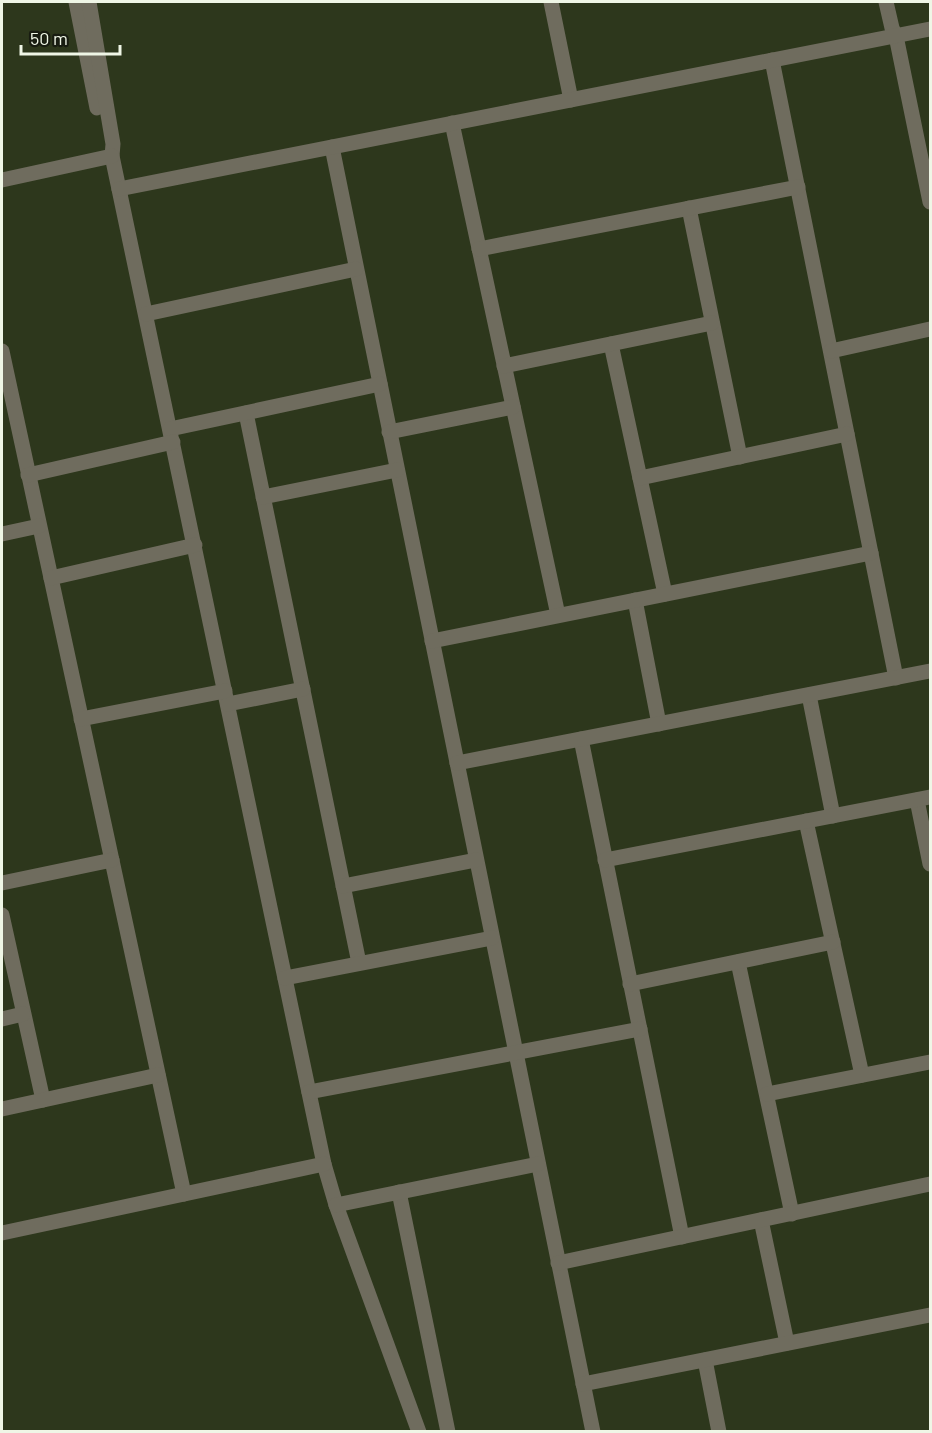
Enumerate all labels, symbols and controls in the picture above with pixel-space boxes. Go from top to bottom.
scale bar [21,18,120,56]
text: 50 m [30,27,68,49]

